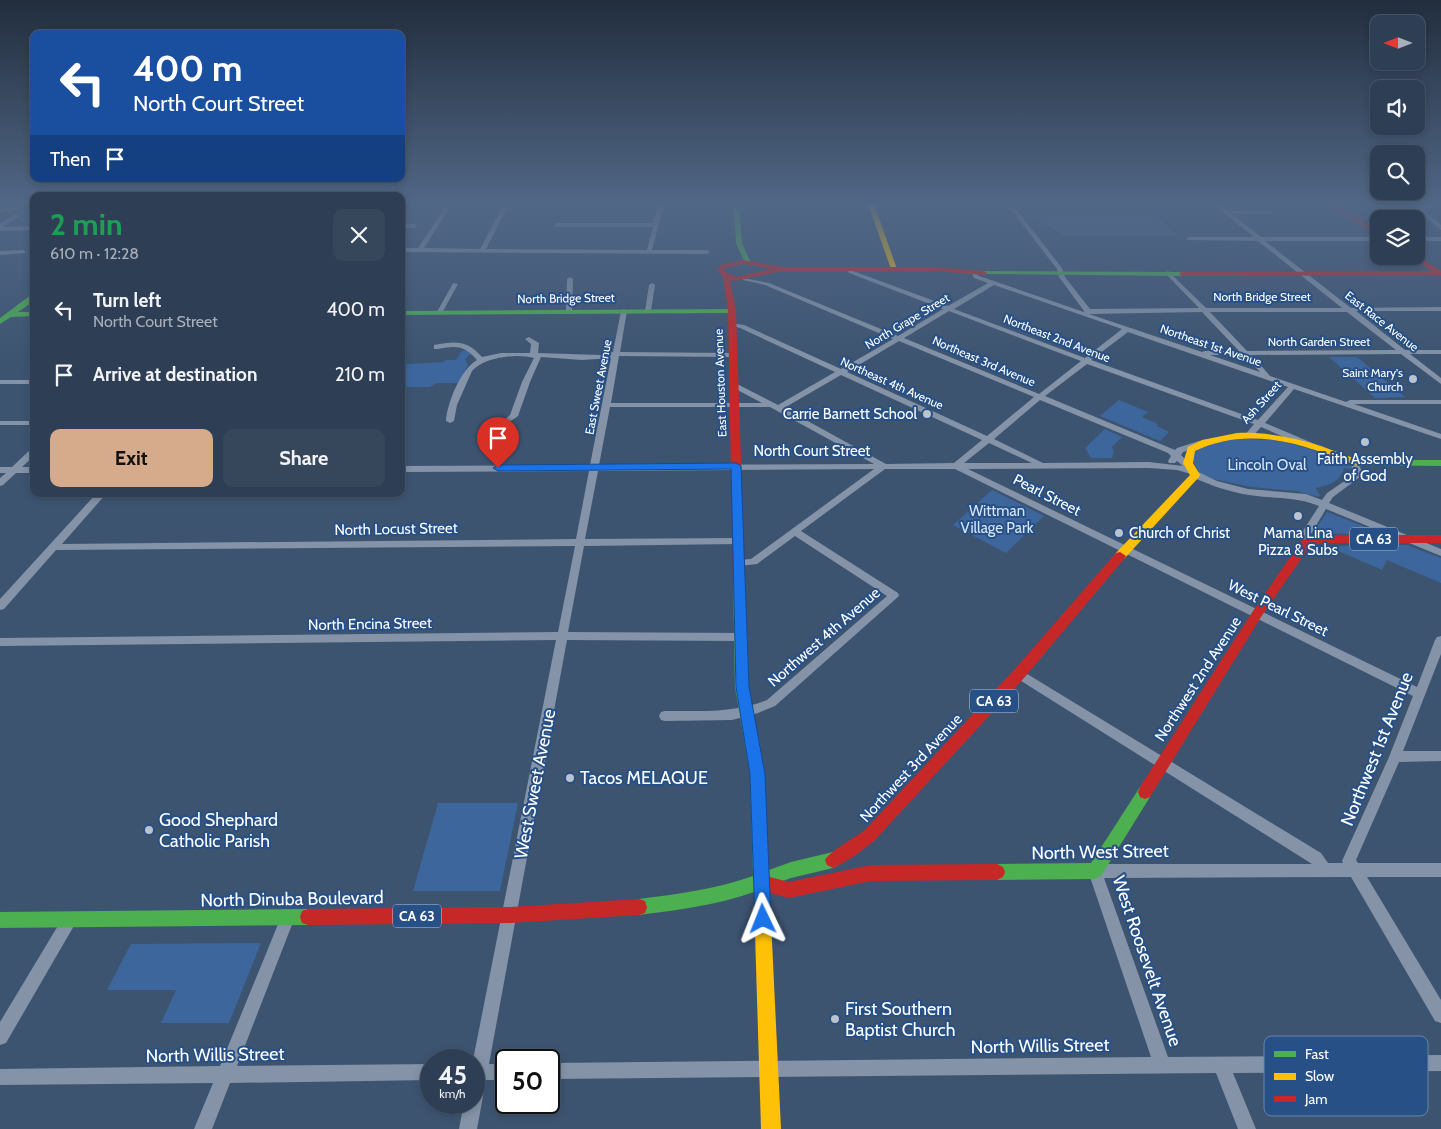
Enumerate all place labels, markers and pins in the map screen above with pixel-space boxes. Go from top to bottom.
place label: Saint Mary's Church [1342,365,1403,394]
marker: Saint Mary's Church [1407,373,1419,385]
place label: Carrie Barnett School [783,405,917,423]
marker: Carrie Barnett School [921,408,933,420]
pin [477,417,519,468]
marker: Faith Assembly of God [1359,436,1371,448]
place label: Faith Assembly of God [1317,450,1413,485]
marker: Mama Lina Pizza & Subs [1292,510,1304,522]
place label: Church of Christ [1129,524,1230,542]
place label: Mama Lina Pizza & Subs [1258,524,1338,559]
marker: Church of Christ [1113,527,1125,539]
place label: Tacos MELAQUE [580,767,708,789]
marker: Tacos MELAQUE [564,772,576,784]
place label: Good Shephard Catholic Parish [159,809,278,852]
marker: Good Shephard Catholic Parish [143,824,155,836]
place label: First Southern Baptist Church [845,998,955,1041]
marker: First Southern Baptist Church [829,1013,841,1025]

